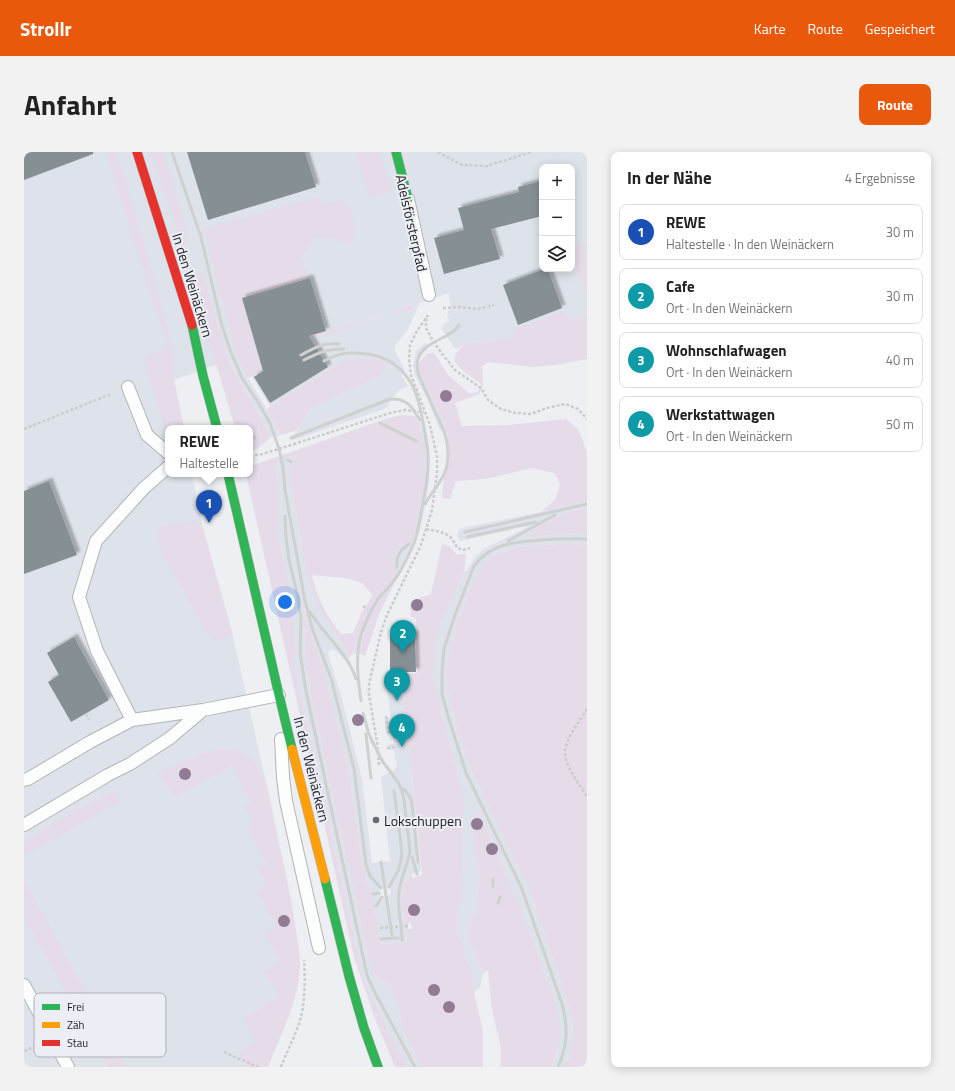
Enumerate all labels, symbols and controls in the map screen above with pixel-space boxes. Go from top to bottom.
text: Strollr [20,14,72,43]
text: Karte [754,18,786,39]
text: Route [808,18,843,39]
text: Gespeichert [865,18,935,39]
text: Anfahrt [24,83,117,126]
button: Route [859,84,931,125]
map controls [539,164,575,272]
button: + [539,164,575,200]
text: In der Nähe [627,165,712,191]
text: 4 Ergebnisse [845,168,915,188]
street label: Adelsförsterpfad [391,172,433,274]
button: − [539,200,575,236]
text: REWE [666,211,706,234]
text: 1 [637,222,645,242]
text: 30 m [886,222,914,242]
street label: In den Weinäckern [167,230,219,340]
text: Haltestelle · In den Weinäckern [666,234,834,254]
button: layers [539,236,575,272]
text: Cafe [666,275,695,298]
text: 2 [637,286,645,306]
text: 30 m [886,286,914,306]
text: Ort · In den Weinäckern [666,298,792,318]
text: Wohnschlafwagen [666,339,787,362]
text: 3 [637,350,645,370]
text: 40 m [886,350,914,370]
text: Ort · In den Weinäckern [666,362,792,382]
text: Werkstattwagen [666,403,775,426]
text: 4 [637,414,645,434]
text: 50 m [886,414,914,434]
popup [165,425,253,477]
text: Ort · In den Weinäckern [666,426,792,446]
text: REWE [179,430,219,453]
text: Haltestelle [179,453,239,473]
pin: 1 [196,490,222,523]
your location [275,592,295,612]
pin: 2 [390,620,416,653]
pin: 3 [384,668,410,701]
street label: In den Weinäckern [289,714,335,824]
pin: 4 [389,714,415,747]
place label: Lokschuppen [384,810,462,831]
marker: Lokschuppen [371,815,381,825]
legend [34,993,166,1057]
text: Frei [67,999,84,1015]
text: Zäh [67,1017,84,1033]
text: Stau [67,1035,88,1051]

